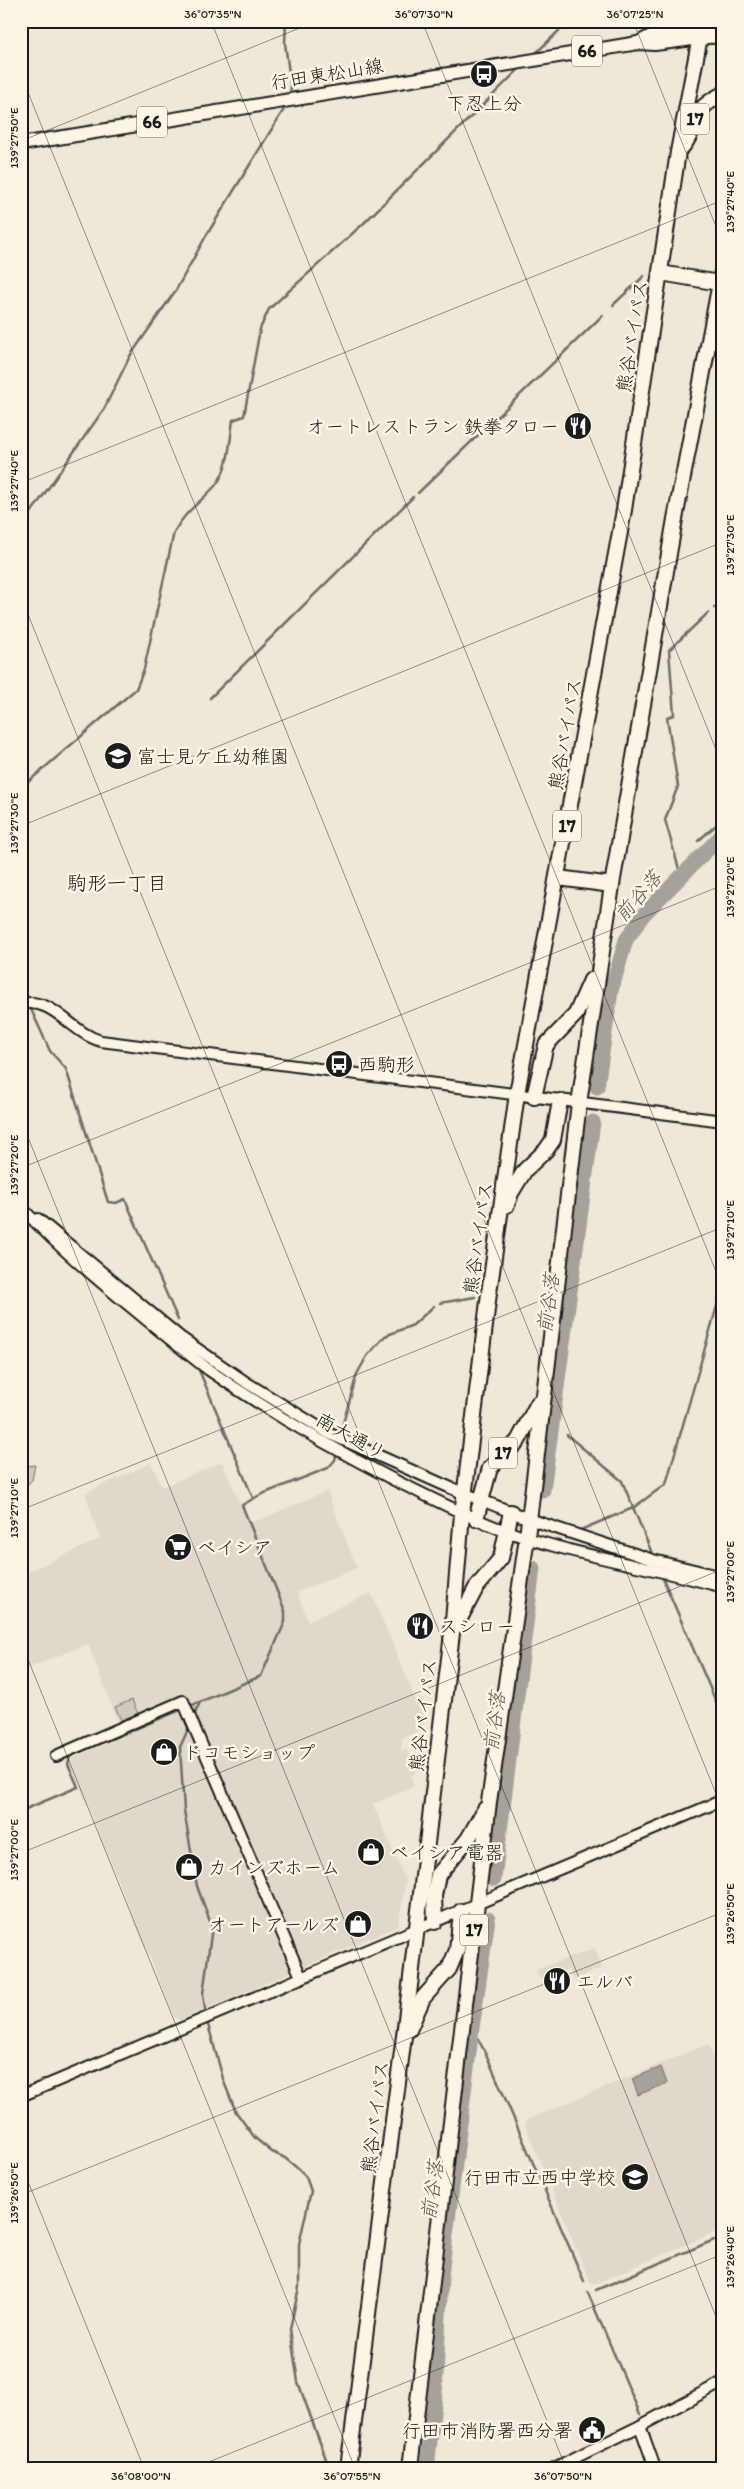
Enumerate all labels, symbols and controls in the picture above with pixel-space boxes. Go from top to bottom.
text: 36°07'35"N [184,7,242,21]
text: 36°07'30"N [395,7,453,21]
text: 36°07'25"N [606,7,664,21]
road number: 66 [572,36,602,66]
street label: 行田東松山線 [269,54,385,94]
bus stop icon: 下忍上分 [469,59,499,89]
place label: 下忍上分 [446,92,522,115]
road number: 17 [681,104,709,134]
road number: 66 [137,106,167,138]
text: 139°27'50"E [7,107,21,169]
text: 139°27'40"E [723,171,737,233]
street label: 熊谷バイパス [612,278,652,394]
restaurant icon: オートレストラン 鉄拳タロー [563,411,593,441]
place label: オートレストラン 鉄拳タロー [306,415,559,438]
text: 139°27'40"E [7,450,21,512]
text: 139°27'30"E [723,514,737,576]
street label: 熊谷バイパス [544,676,586,792]
school or university icon: 富士見ケ丘幼稚園 [103,741,133,771]
place label: 富士見ケ丘幼稚園 [137,745,289,768]
text: 139°27'30"E [7,792,21,854]
road number: 17 [553,810,581,841]
text: 139°27'20"E [723,856,737,918]
water label: 前谷落 [609,864,668,927]
district label: 駒形一丁目 [67,871,167,895]
bus stop icon: 西駒形 [324,1049,354,1079]
place label: 西駒形 [358,1053,415,1076]
text: 139°27'20"E [7,1134,21,1196]
street label: 熊谷バイパス [459,1180,497,1296]
text: 139°27'10"E [723,1199,737,1260]
water label: 前谷落 [532,1270,564,1334]
street label: 南大通り [312,1408,390,1464]
road number: 17 [489,1438,517,1469]
text: 139°27'10"E [7,1477,21,1538]
supermarket icon: ベイシア [163,1532,193,1562]
place label: ベイシア [197,1536,273,1559]
text: 139°27'00"E [723,1541,737,1603]
restaurant icon: スシロー [405,1611,435,1641]
place label: スシロー [439,1615,515,1638]
street label: 熊谷バイパス [405,1657,441,1773]
water label: 前谷落 [478,1688,510,1752]
shop icon: ドコモショップ [149,1737,179,1767]
place label: ドコモショップ [183,1741,315,1764]
text: 139°27'00"E [7,1819,21,1881]
shop icon: ベイシア電器 [356,1837,386,1867]
place label: ベイシア電器 [390,1841,504,1864]
shop icon: カインズホーム [174,1852,204,1882]
place label: カインズホーム [208,1856,340,1879]
text: 139°26'50"E [723,1883,737,1945]
shop icon: オートアールズ [343,1909,373,1939]
place label: オートアールズ [208,1913,339,1936]
road number: 17 [460,1914,488,1946]
restaurant icon: エルバ [542,1966,572,1996]
place label: エルバ [576,1970,633,1993]
street label: 熊谷バイパス [357,2059,393,2175]
water label: 前谷落 [416,2157,448,2221]
text: 139°26'50"E [7,2162,21,2224]
school or university icon: 行田市立西中学校 [620,2162,650,2192]
place label: 行田市立西中学校 [464,2166,616,2189]
text: 139°26'40"E [723,2225,737,2288]
public building icon: 行田市消防署西分署 [577,2415,607,2445]
place label: 行田市消防署西分署 [402,2419,573,2442]
text: 36°08'00"N [111,2469,171,2483]
text: 36°07'55"N [323,2469,381,2483]
text: 36°07'50"N [534,2469,592,2483]

